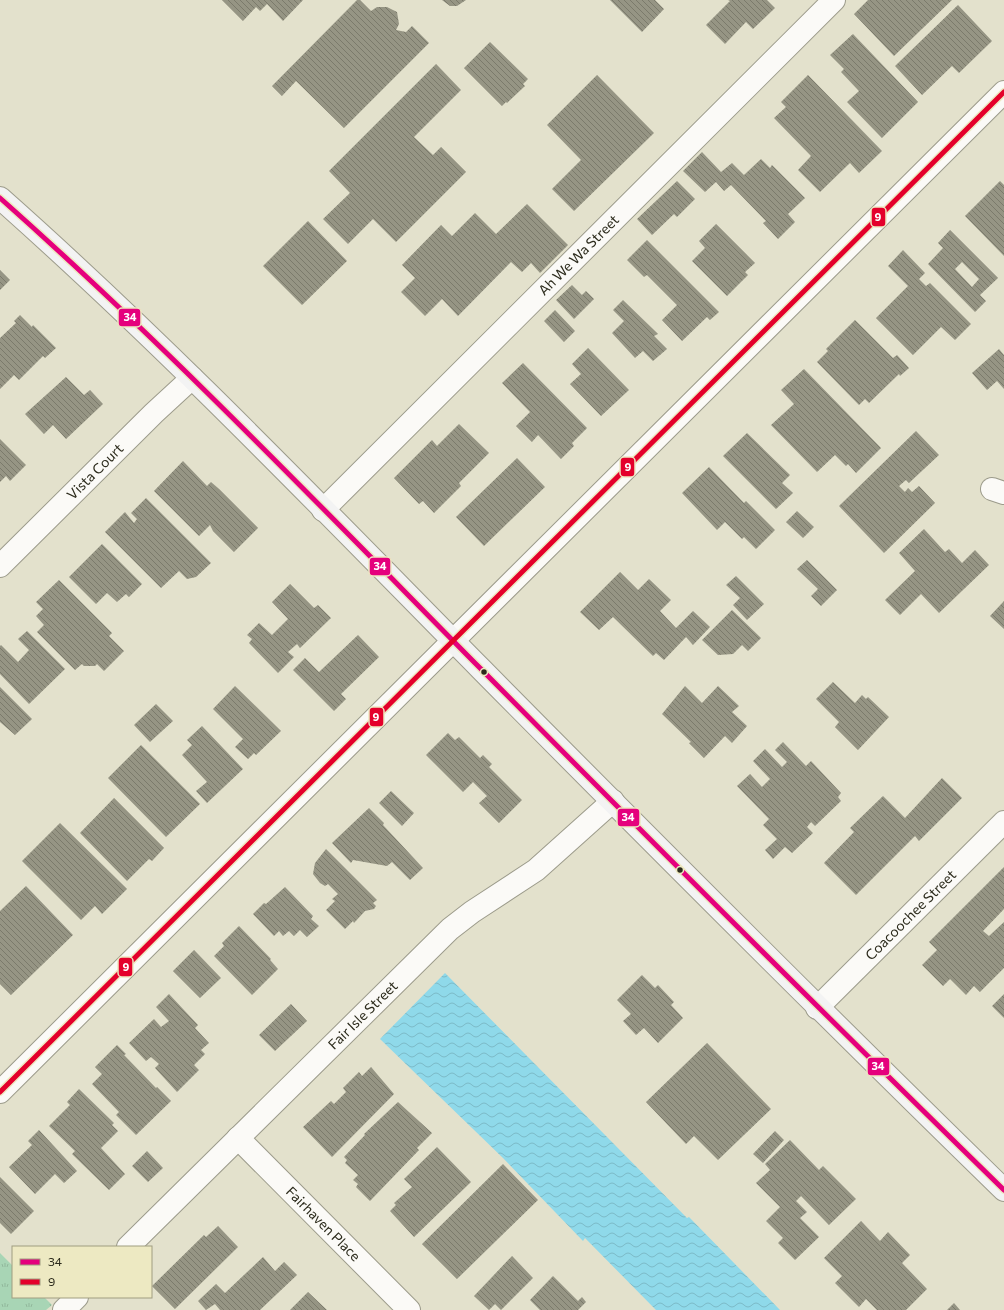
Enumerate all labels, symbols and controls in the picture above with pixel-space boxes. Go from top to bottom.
line badge: 9 [871,207,886,227]
text: 9 [875,210,882,223]
street label: Ah We Wa Street [534,211,622,298]
line badge: 34 [118,308,141,327]
text: 34 [123,310,137,323]
street label: Vista Court [63,439,127,503]
line badge: 9 [620,457,635,477]
text: 9 [625,460,632,473]
line badge: 34 [369,557,391,576]
text: 34 [373,559,387,572]
unlabelled marker [479,667,489,677]
line badge: 9 [369,707,384,727]
text: 9 [373,710,380,723]
line badge: 34 [617,808,640,827]
text: 34 [621,810,635,823]
unlabelled marker [675,865,685,875]
street label: Coacoochee Street [861,866,959,963]
line badge: 9 [118,957,133,977]
text: 9 [123,960,130,973]
street label: Fair Isle Street [324,977,401,1053]
line badge: 34 [867,1057,890,1076]
text: 34 [871,1059,885,1072]
street label: Fairhaven Place [283,1183,364,1264]
legend [12,1246,152,1298]
text: 34 [48,1254,62,1268]
text: 9 [48,1274,55,1288]

